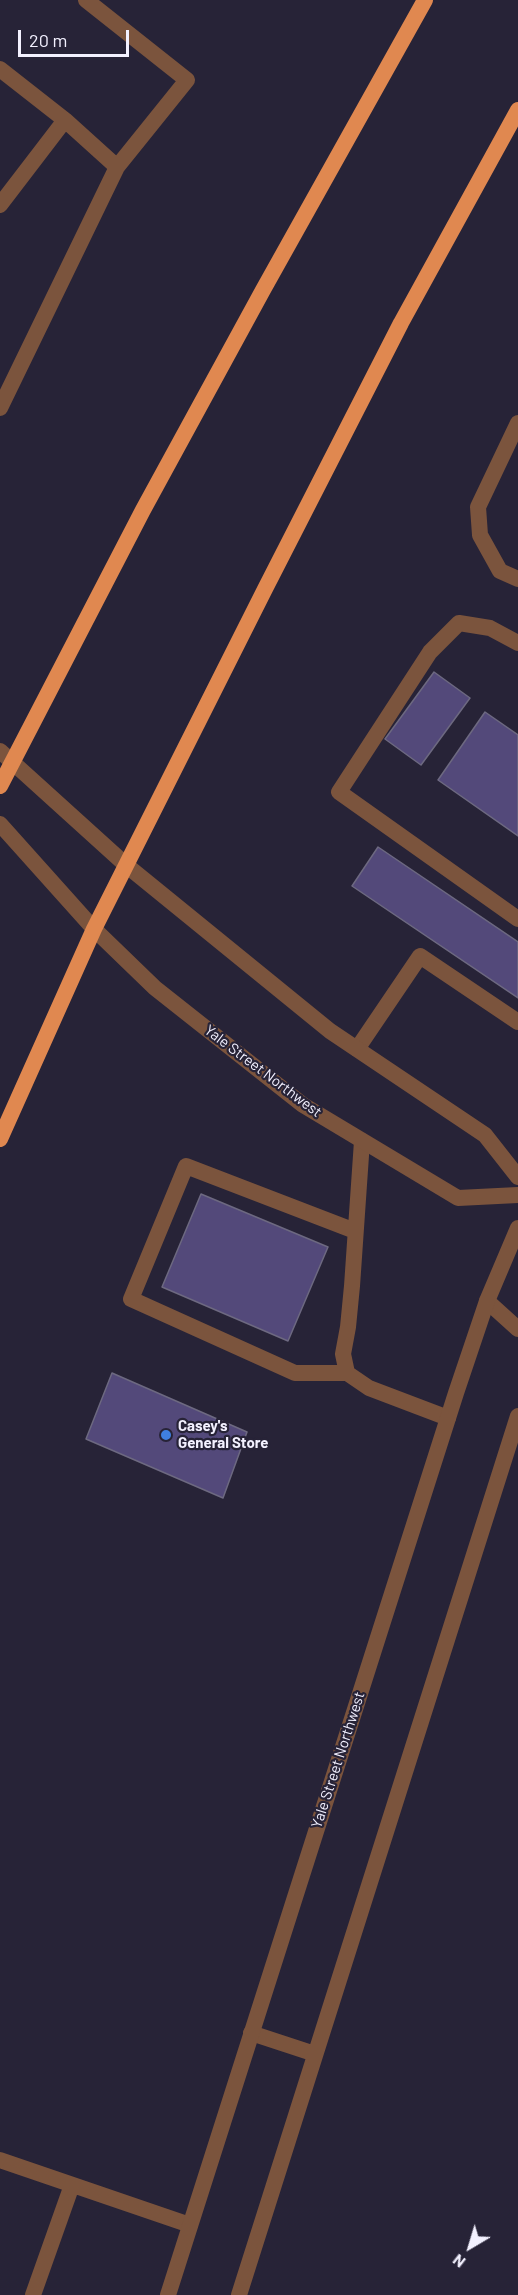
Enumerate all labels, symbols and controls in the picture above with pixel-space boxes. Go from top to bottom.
scale bar [21,18,132,56]
text: 20 m [29,29,67,51]
street label: Yale Street Northwest [201,1021,325,1121]
place label: Casey's General Store [178,1417,269,1452]
marker: Casey's General Store [159,1428,173,1442]
street label: Yale Street Northwest [307,1690,369,1830]
north arrow [440,2217,500,2277]
text: N [449,2251,469,2272]

